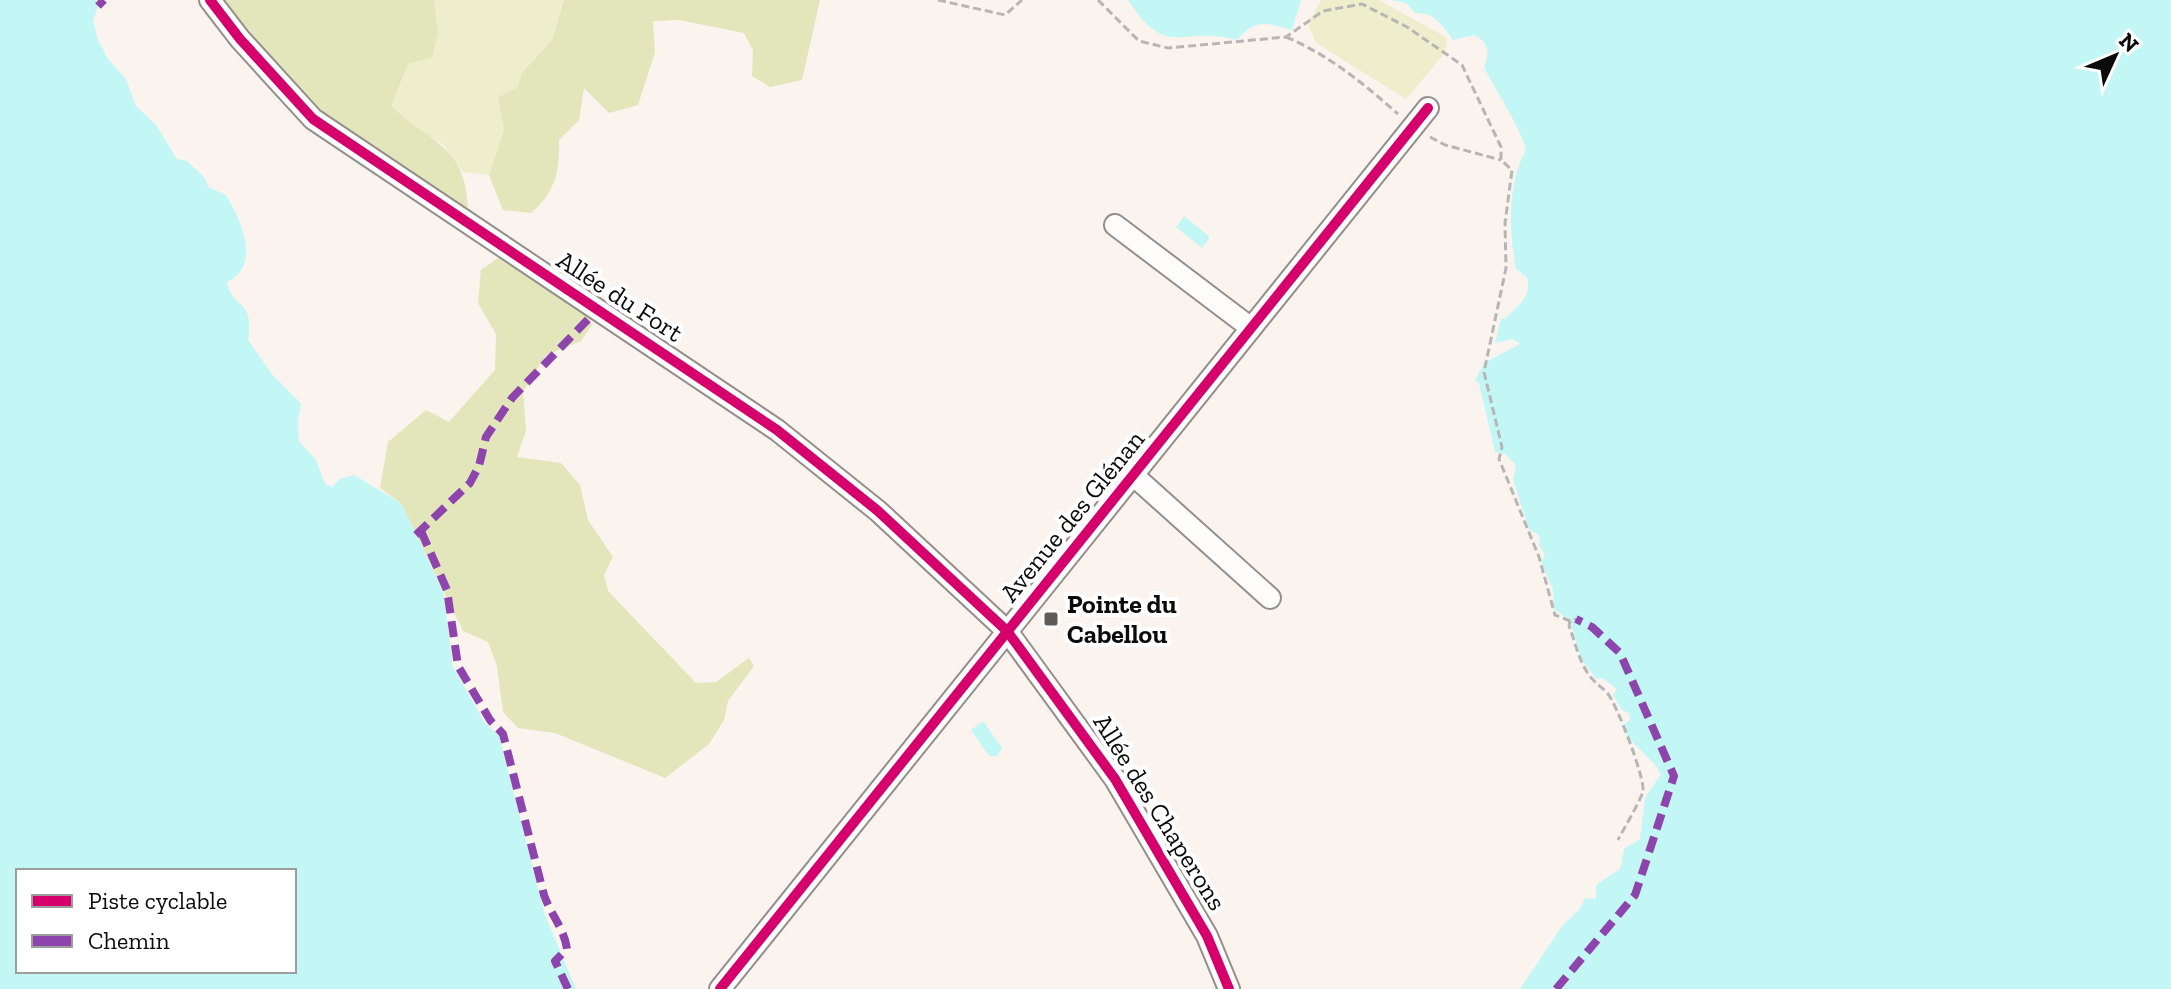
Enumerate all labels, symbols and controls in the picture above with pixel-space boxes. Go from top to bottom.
north arrow [2075,16,2155,96]
text: N [2114,27,2145,58]
street label: Allée du Fort [551,243,689,349]
street label: Avenue des Glénan [993,424,1151,608]
place label: Pointe du Cabellou [1067,588,1177,650]
marker: Pointe du Cabellou [1042,610,1060,628]
street label: Allée des Chaperons [1087,708,1233,916]
legend [16,869,296,973]
text: Piste cyclable [88,886,227,915]
text: Chemin [88,926,170,955]

